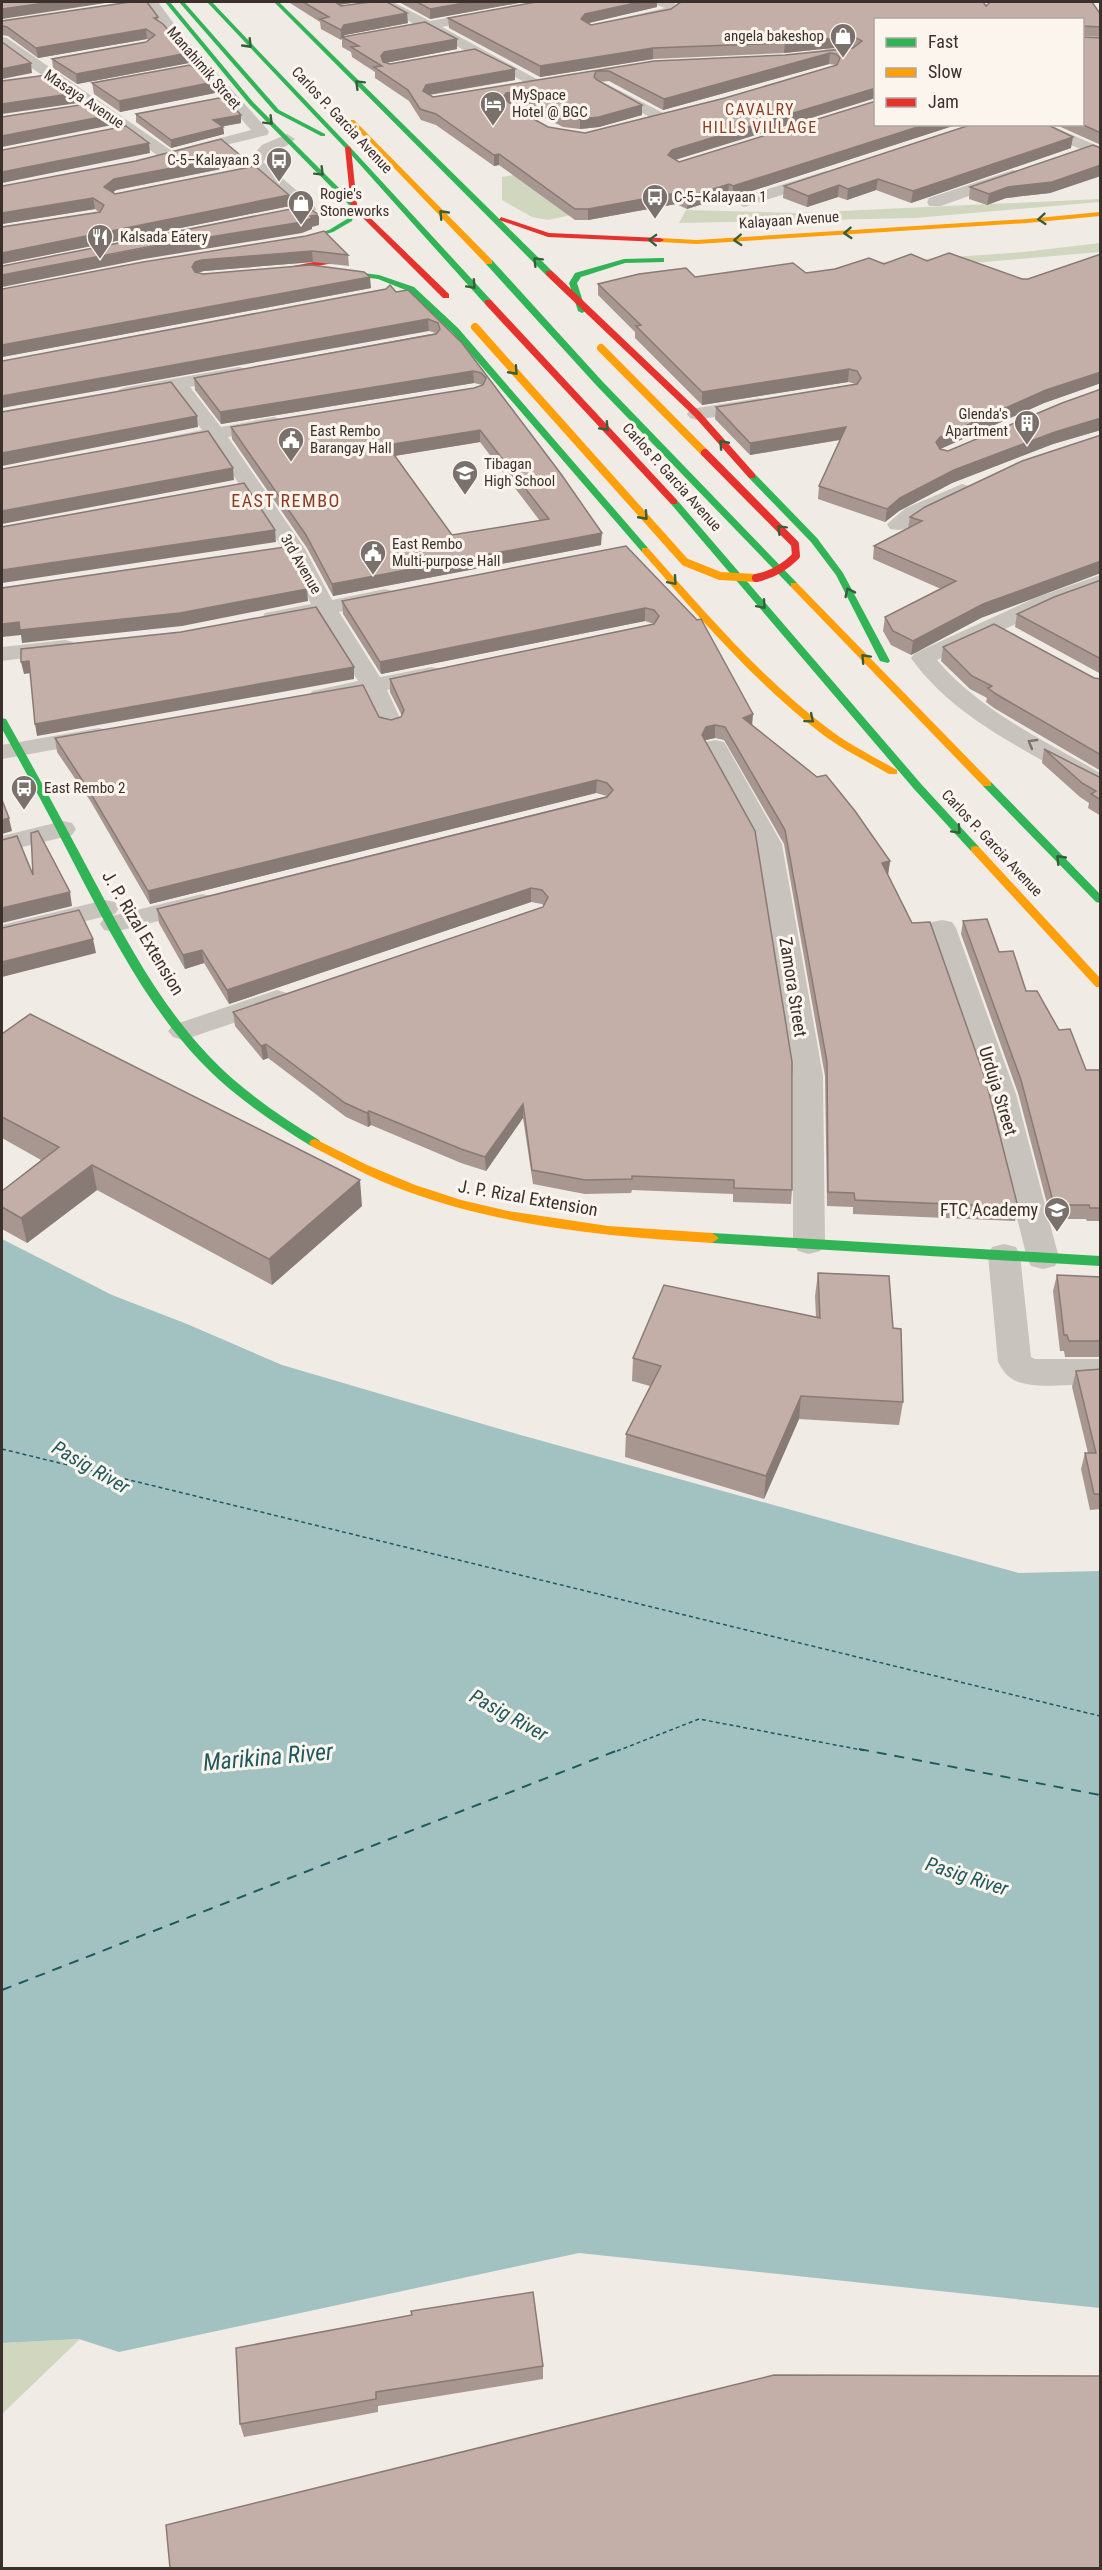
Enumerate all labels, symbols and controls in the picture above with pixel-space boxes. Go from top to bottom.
legend [874,18,1084,126]
shop icon: angela bakeshop [828,21,858,59]
street label: Manahimik Street [163,23,245,113]
place label: angela bakeshop [724,27,824,45]
text: Fast [928,31,959,52]
one-way arrow [241,37,252,48]
text: Slow [928,61,963,82]
street label: Carlos P. Garcia Avenue [288,63,396,177]
street label: Masaya Avenue [41,66,127,132]
one-way arrow [356,81,367,92]
place label: MySpace Hotel @ BGC [512,86,588,121]
hotel icon: MySpace Hotel @ BGC [478,89,508,127]
text: Jam [928,91,959,112]
district label: CAVALRY HILLS VILLAGE [702,100,818,137]
one-way arrow [261,114,272,125]
bus stop icon: C-5–Kalayaan 3 [264,145,294,183]
place label: C-5–Kalayaan 3 [167,151,260,169]
one-way arrow [313,165,324,176]
bus stop icon: C-5–Kalayaan 1 [640,182,670,220]
place label: Rogie's Stoneworks [320,185,390,220]
shop icon: Rogie's Stoneworks [286,188,316,226]
place label: C-5–Kalayaan 1 [674,188,767,206]
street label: Kalayaan Avenue [738,208,840,232]
one-way arrow [439,211,450,221]
one-way arrow [1038,212,1047,225]
restaurant icon: Kalsada Eatery [85,222,115,260]
one-way arrow [843,226,852,239]
place label: Kalsada Eatery [120,228,208,246]
one-way arrow [733,233,742,246]
one-way arrow [649,234,658,247]
one-way arrow [534,258,545,269]
one-way arrow [465,278,476,289]
one-way arrow [507,364,518,374]
place label: Glenda's Apartment [945,405,1008,440]
building icon: Glenda's Apartment [1012,408,1042,446]
street label: Carlos P. Garcia Avenue [619,419,725,535]
one-way arrow [598,421,609,431]
place label: East Rembo Barangay Hall [310,422,392,457]
public building icon: East Rembo Barangay Hall [276,425,306,463]
one-way arrow [719,440,730,451]
place label: Tibagan High School [484,455,555,490]
school or university icon: Tibagan High School [450,458,480,496]
district label: EAST REMBO [231,490,341,511]
one-way arrow [637,509,648,520]
one-way arrow [777,526,788,537]
street label: 3rd Avenue [277,531,325,597]
place label: East Rembo Multi-purpose Hall [392,535,500,570]
public building icon: East Rembo Multi-purpose Hall [358,538,388,576]
one-way arrow [665,574,676,585]
one-way arrow [844,588,856,599]
one-way arrow [754,598,765,609]
one-way arrow [861,654,872,664]
one-way arrow [803,711,814,722]
one-way arrow [1028,738,1038,750]
bus stop icon: East Rembo 2 [9,773,39,811]
place label: East Rembo 2 [44,779,125,797]
street label: Carlos P. Garcia Avenue [938,786,1046,900]
one-way arrow [950,823,961,833]
one-way arrow [1056,855,1067,866]
street label: J. P. Rizal Extension [98,867,189,999]
street label: Zamora Street [775,936,812,1038]
street label: Urduja Street [975,1044,1022,1138]
street label: J. P. Rizal Extension [457,1175,600,1220]
school or university icon: FTC Academy [1042,1195,1072,1233]
place label: FTC Academy [940,1199,1038,1220]
water label: Pasig River [48,1435,135,1499]
water label: Pasig River [466,1684,553,1747]
water label: Marikina River [202,1737,335,1777]
water label: Pasig River [923,1851,1012,1901]

